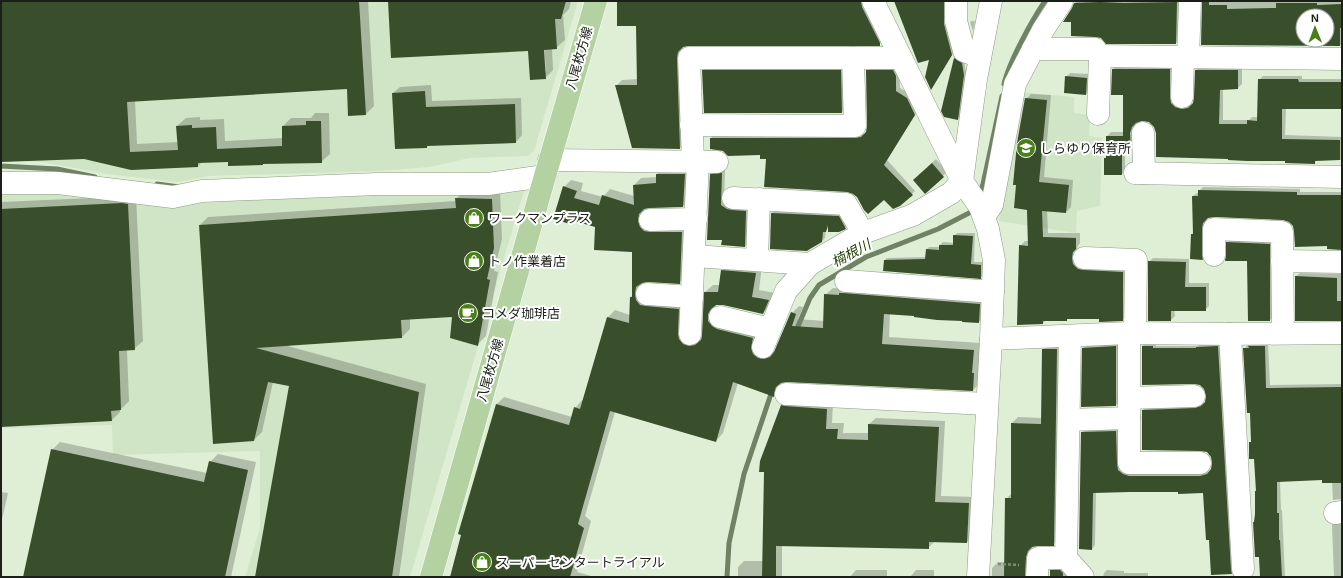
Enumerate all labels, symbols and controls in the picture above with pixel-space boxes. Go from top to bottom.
north arrow [1295,8,1335,48]
text: N [1311,12,1319,24]
street label: 八尾枚方線 [563,25,595,91]
school or university icon: しらゆり保育所 [1015,137,1037,159]
place label: しらゆり保育所 [1040,141,1131,156]
shop icon: ワークマンプラス [463,207,485,229]
place label: ワークマンプラス [488,211,591,226]
water label: 楠根川 [829,235,875,270]
shop icon: トノ作業着店 [463,250,485,272]
place label: トノ作業着店 [488,254,566,269]
cafe icon: コメダ珈琲店 [457,302,479,324]
place label: コメダ珈琲店 [482,306,560,321]
street label: 八尾枚方線 [474,337,506,403]
shop icon: スーパーセンタートライアル [471,551,493,573]
place label: スーパーセンタートライアル [496,555,665,570]

